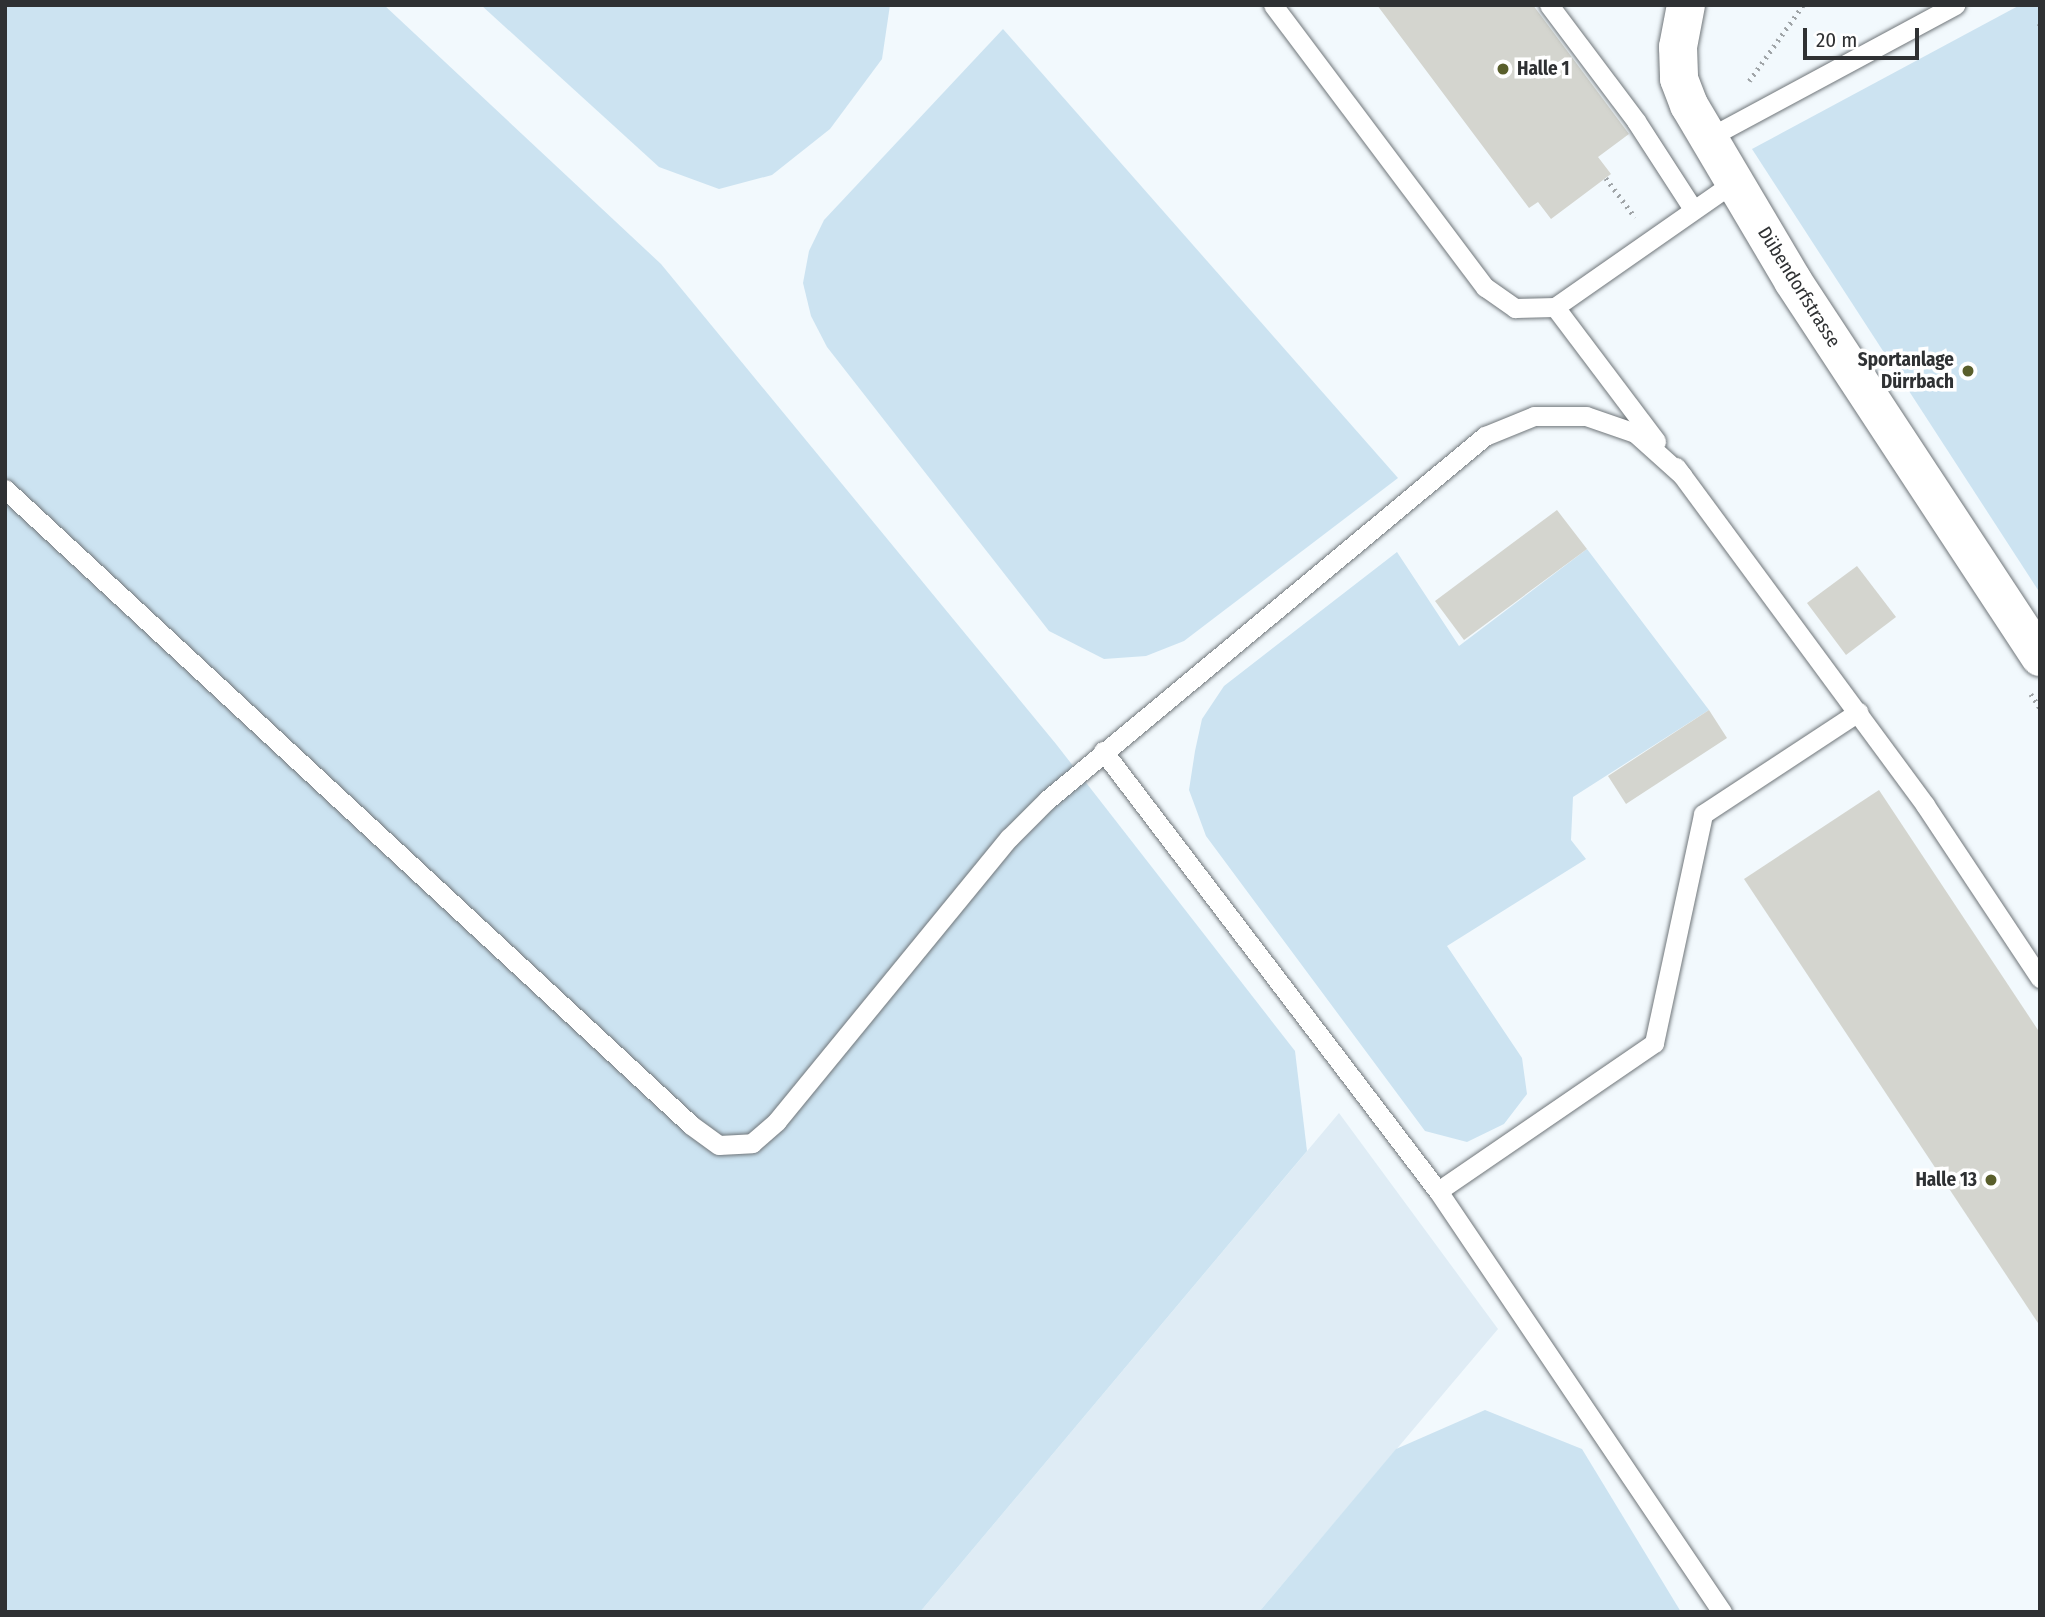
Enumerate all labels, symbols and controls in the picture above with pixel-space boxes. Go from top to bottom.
scale bar [1807,14,1923,58]
text: 20 m [1816,27,1857,53]
place label: Halle 1 [1517,58,1570,80]
marker: Halle 1 [1495,61,1511,77]
street label: Dübendorfstrasse [1753,222,1845,352]
place label: Sportanlage Dürrbach [1858,349,1954,393]
marker: Sportanlage Dürrbach [1960,363,1976,379]
place label: Halle 13 [1915,1169,1977,1191]
marker: Halle 13 [1983,1172,1999,1188]

